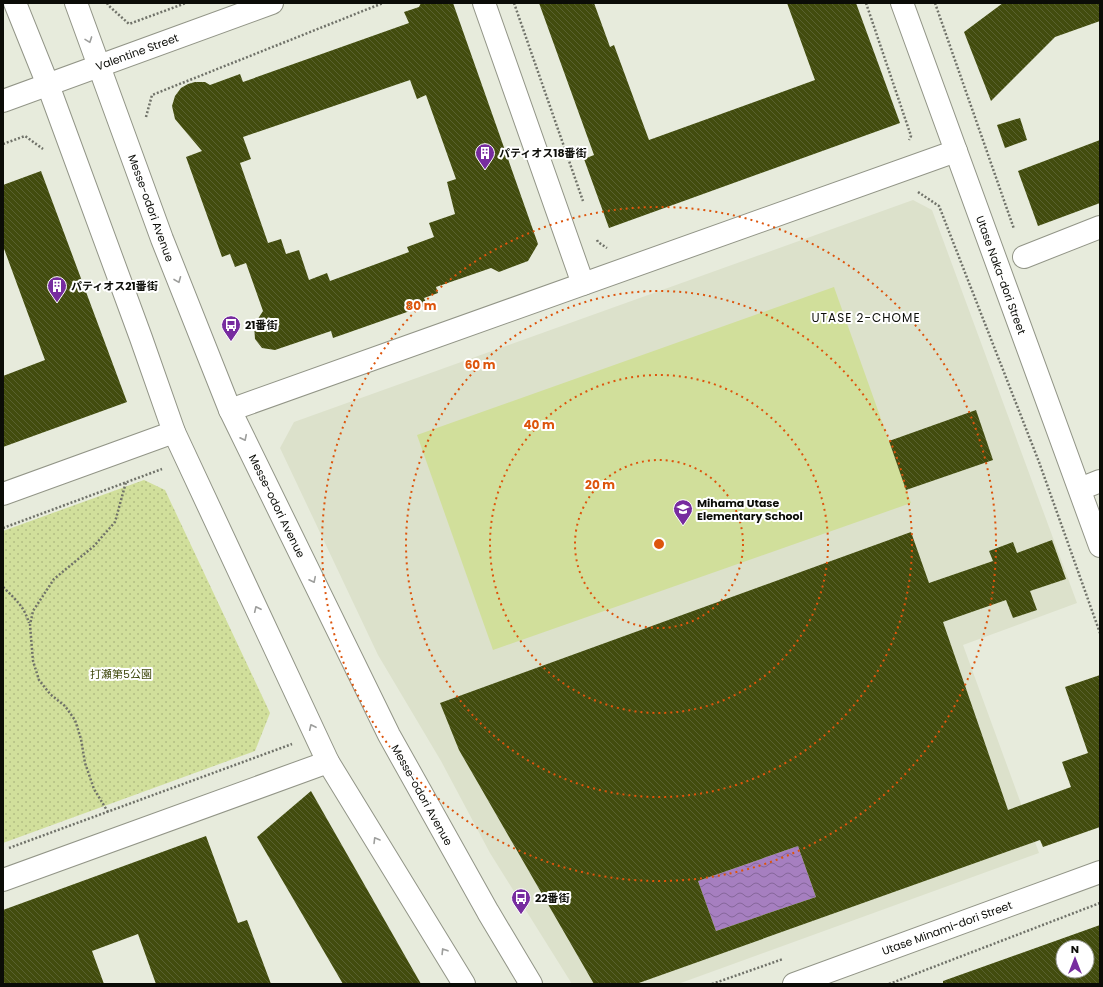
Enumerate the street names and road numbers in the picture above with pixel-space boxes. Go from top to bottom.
street label: Valentine Street [93,30,181,74]
street label: Messe-odori Avenue [124,152,178,264]
street label: Utase Naka-dori Street [972,213,1030,337]
street label: Messe-odori Avenue [245,452,309,561]
street label: Messe-odori Avenue [388,742,457,849]
street label: Utase Minami-dori Street [880,897,1014,959]

